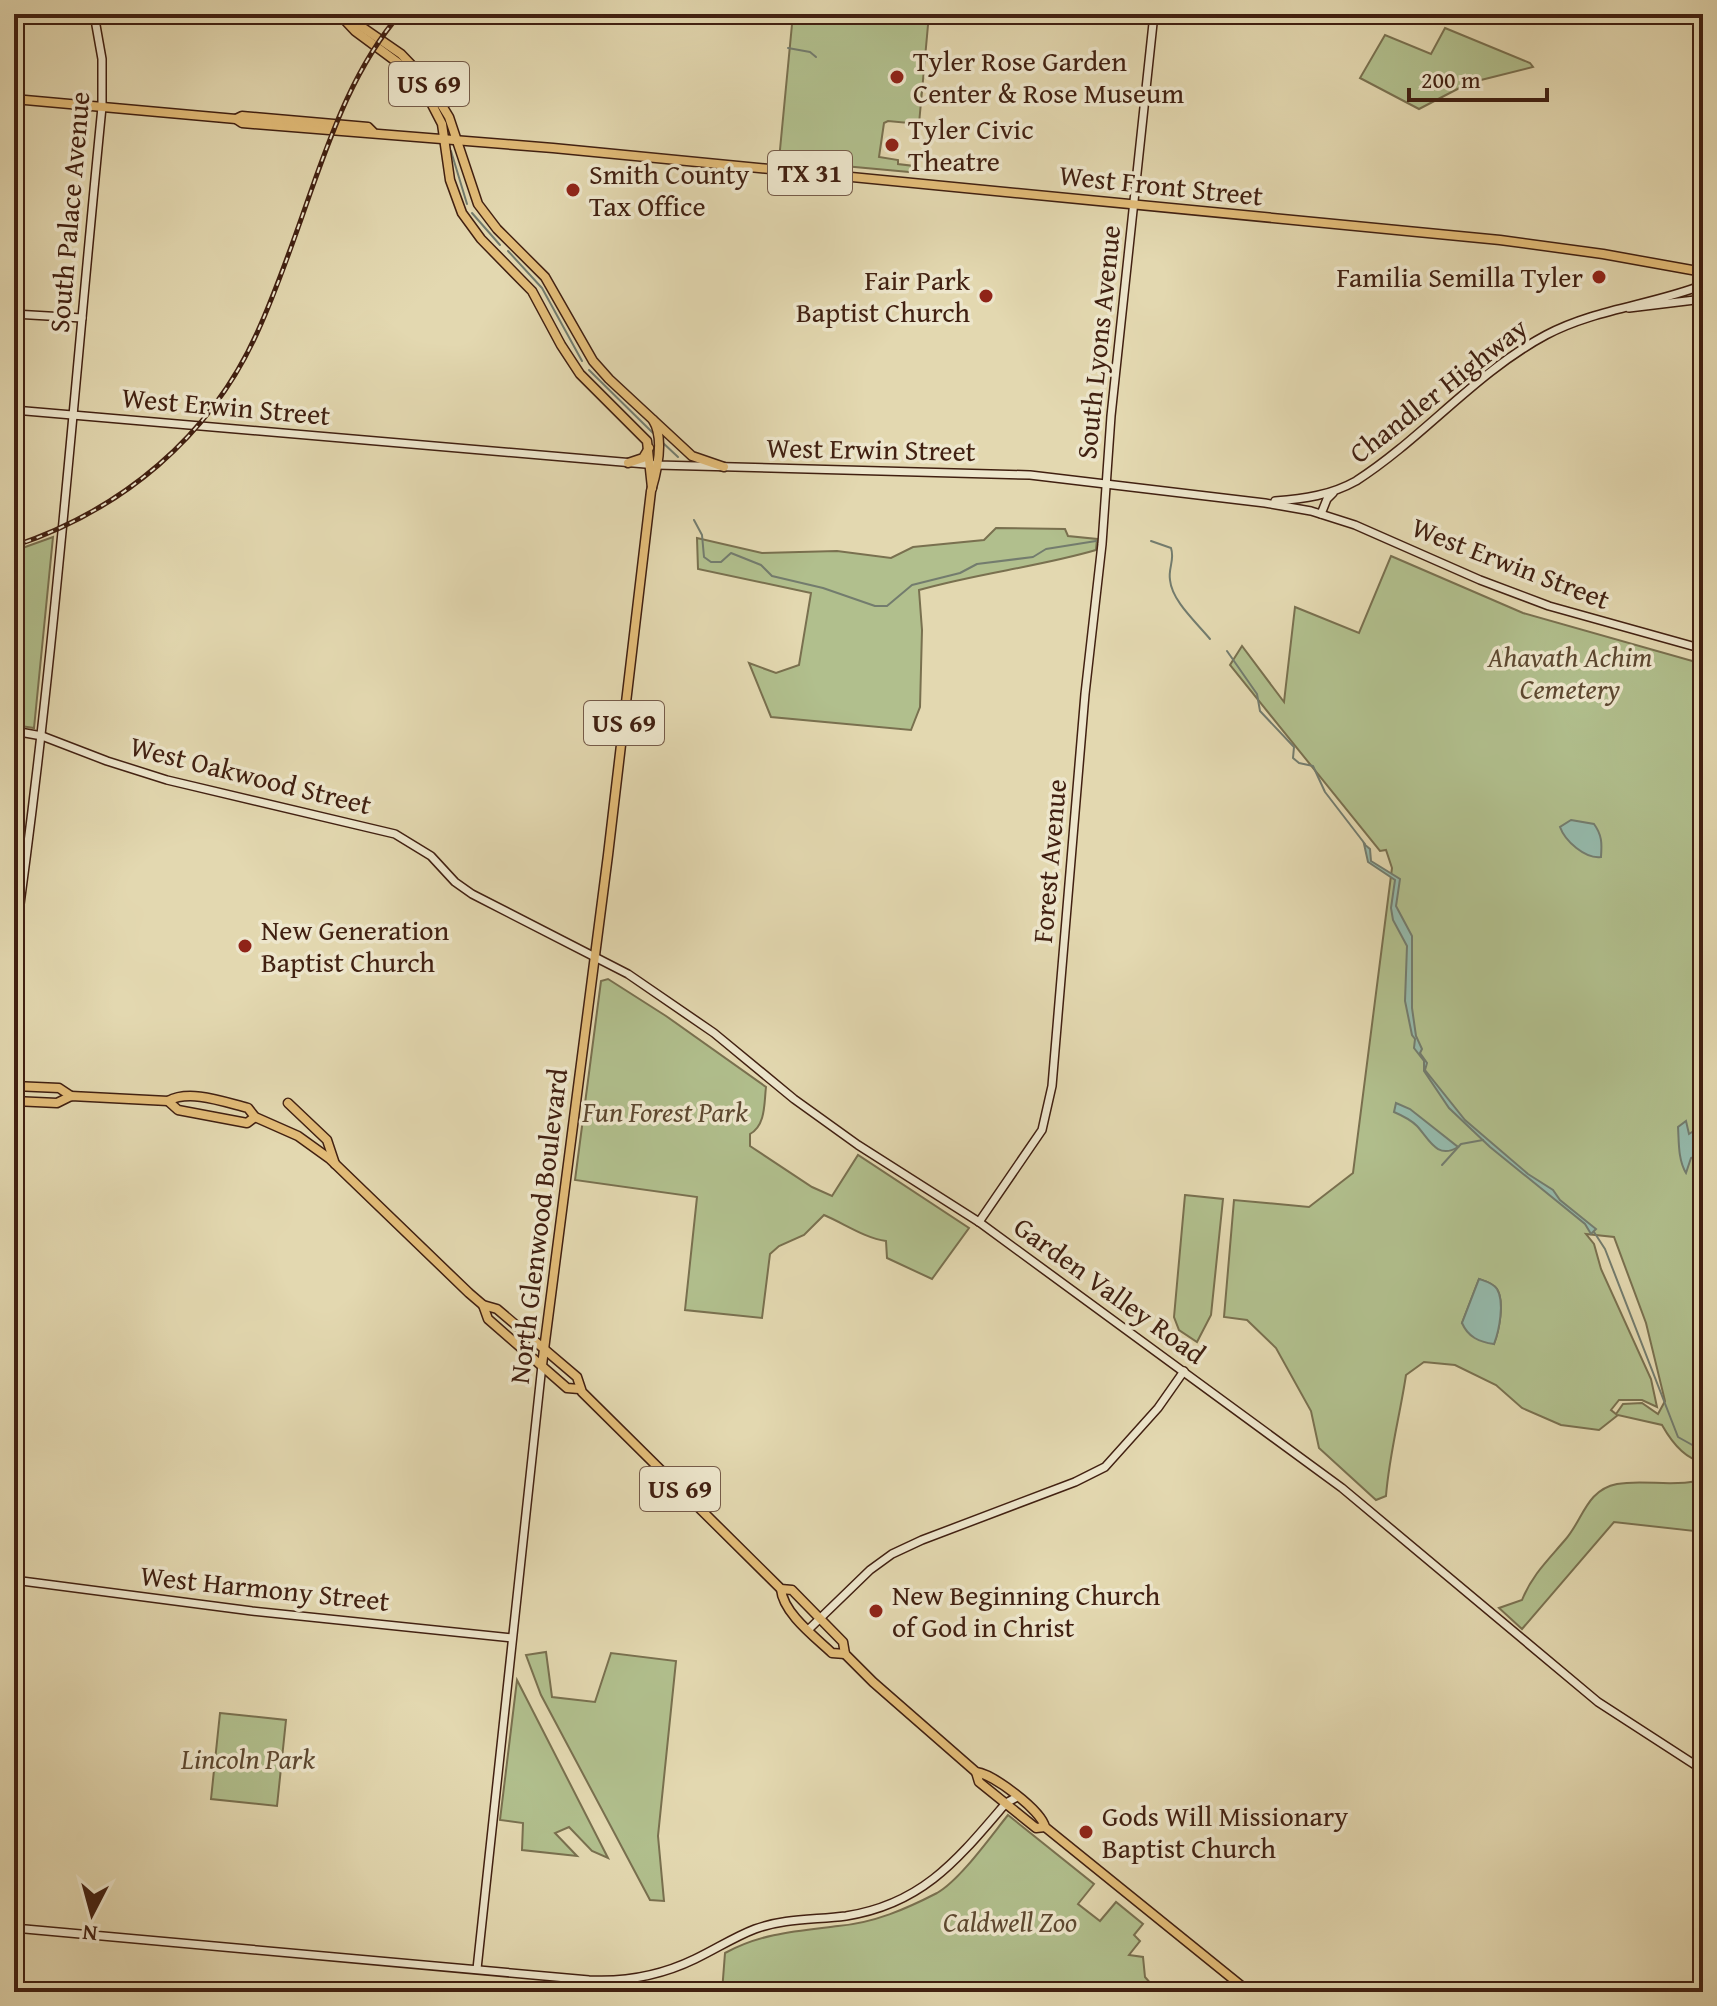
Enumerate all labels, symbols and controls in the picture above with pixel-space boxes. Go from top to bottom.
place label: Tyler Rose Garden Center & Rose Museum [913,40,1184,113]
scale bar [1409,52,1547,102]
road number: US 69 [389,62,469,106]
text: 200 m [1421,62,1481,97]
marker: Tyler Rose Garden Center & Rose Museum [888,68,906,86]
street label: South Palace Avenue [38,90,99,334]
place label: Tyler Civic Theatre [908,108,1034,181]
marker: Tyler Civic Theatre [883,136,901,154]
road number: TX 31 [768,151,852,195]
place label: Smith County Tax Office [589,153,749,226]
street label: West Front Street [1057,153,1265,216]
marker: Smith County Tax Office [564,181,582,199]
street label: South Lyons Avenue [1065,223,1130,461]
place label: Familia Semilla Tyler [1336,256,1583,297]
place label: Fair Park Baptist Church [796,259,971,332]
marker: Familia Semilla Tyler [1590,268,1608,286]
marker: Fair Park Baptist Church [977,287,995,305]
street label: Chandler Highway [1340,307,1536,472]
street label: West Erwin Street [120,376,332,435]
street label: West Erwin Street [766,426,976,471]
street label: West Erwin Street [1406,506,1616,619]
park label: Ahavath Achim Cemetery [1486,636,1653,709]
road number: US 69 [584,701,664,745]
street label: West Oakwood Street [126,725,376,824]
street label: Forest Avenue [1021,777,1076,945]
place label: New Generation Baptist Church [261,909,450,982]
marker: New Generation Baptist Church [236,937,254,955]
street label: North Glenwood Boulevard [498,1066,577,1386]
park label: Fun Forest Park [581,1091,748,1132]
street label: Garden Valley Road [1006,1206,1215,1373]
road number: US 69 [640,1467,720,1511]
street label: West Harmony Street [138,1554,392,1621]
place label: New Beginning Church of God in Christ [892,1574,1161,1647]
marker: New Beginning Church of God in Christ [867,1602,885,1620]
park label: Lincoln Park [180,1738,315,1779]
place label: Gods Will Missionary Baptist Church [1102,1795,1348,1868]
marker: Gods Will Missionary Baptist Church [1077,1823,1095,1841]
north arrow [52,1874,132,1954]
park label: Caldwell Zoo [943,1901,1077,1942]
text: N [81,1917,99,1951]

